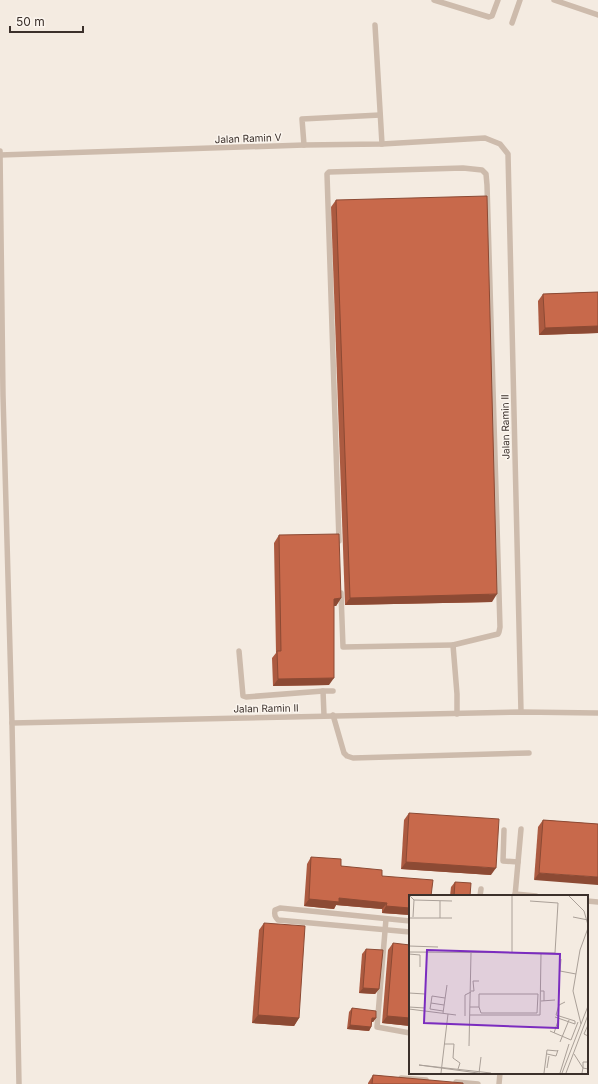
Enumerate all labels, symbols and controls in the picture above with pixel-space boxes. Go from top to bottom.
scale bar [10,8,83,34]
text: 50 m [16,14,45,29]
street label: Jalan Ramin V [214,131,282,145]
street label: Jalan Ramin II [498,394,512,460]
street label: Jalan Ramin II [233,701,299,715]
inset map [409,895,588,1074]

